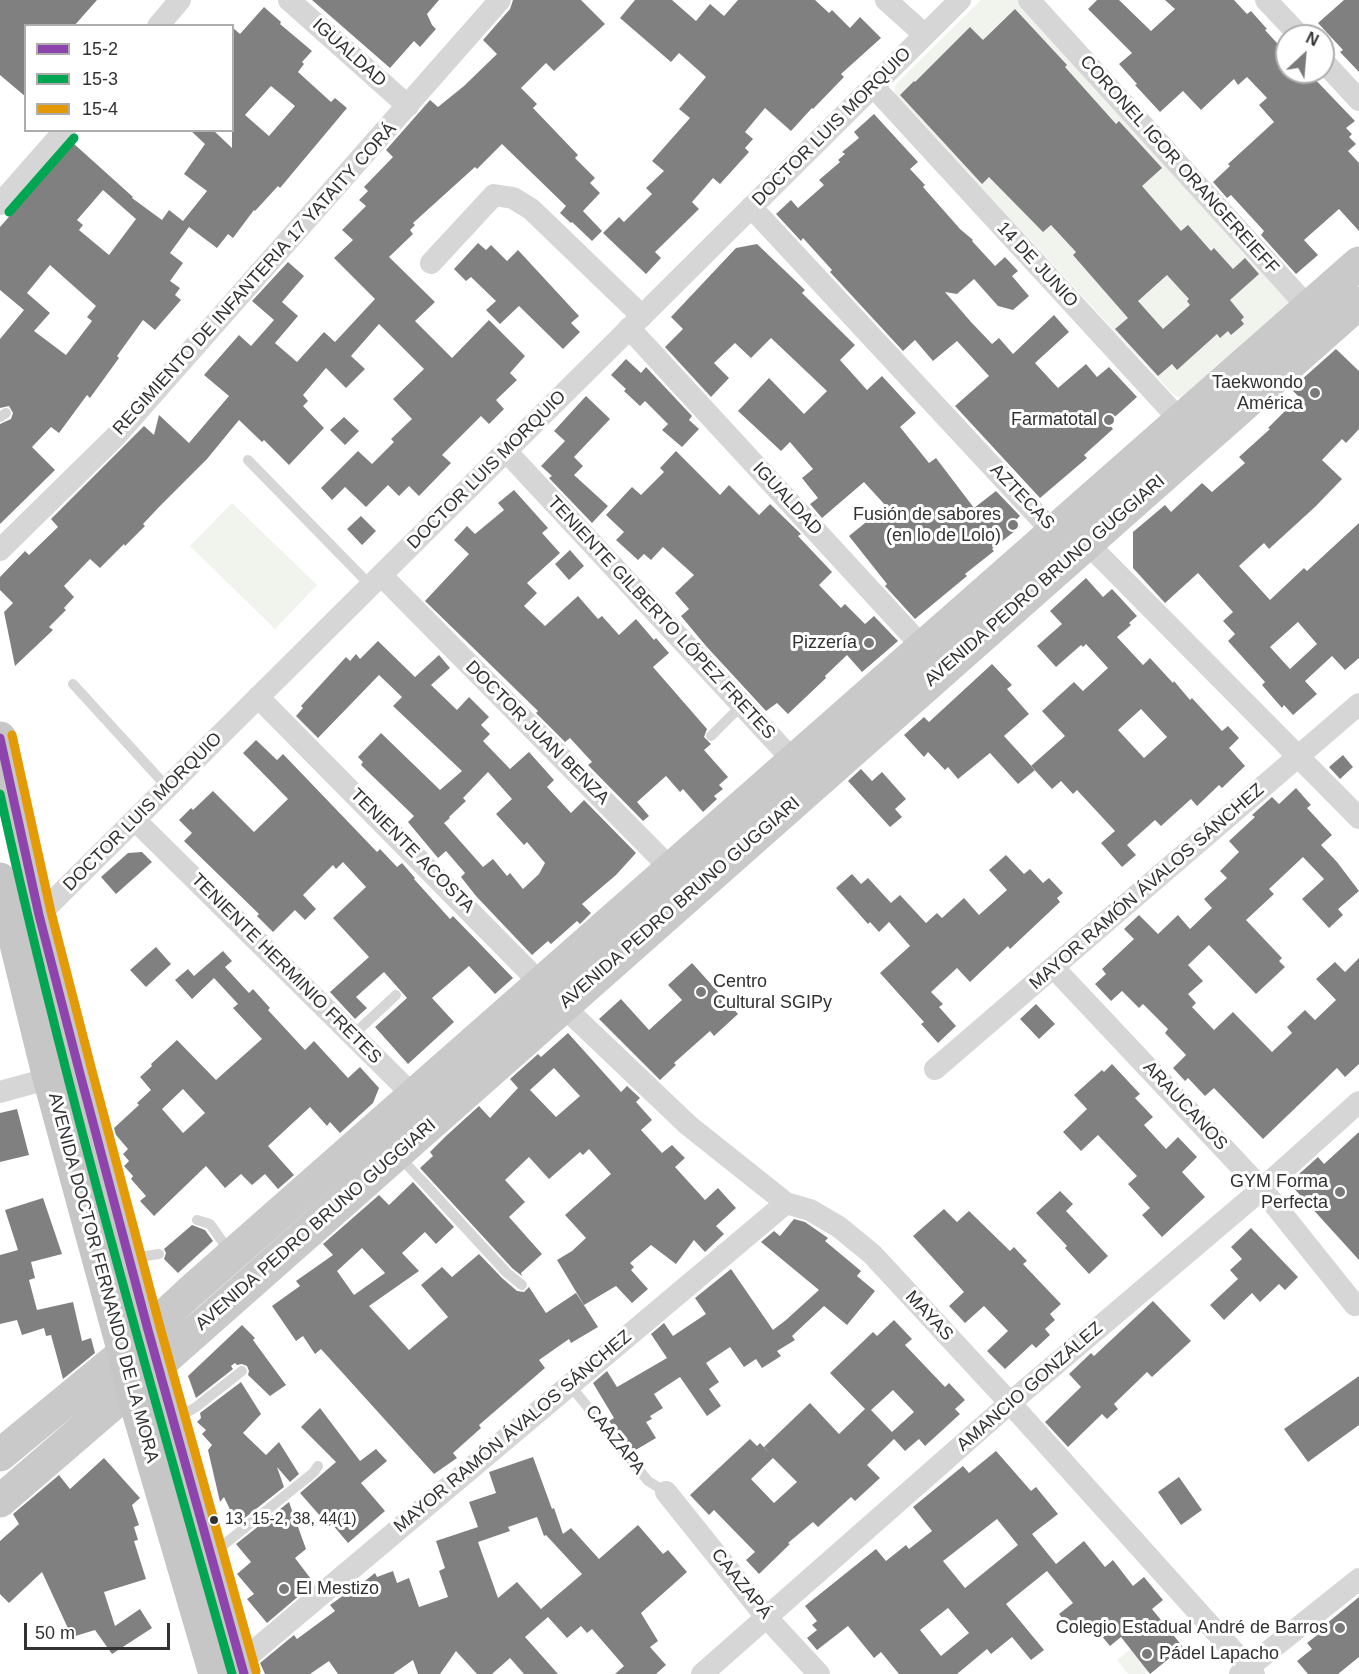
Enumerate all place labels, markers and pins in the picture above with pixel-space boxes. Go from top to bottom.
place label: Taekwondo América [1212,372,1303,415]
marker: Taekwondo América [1308,386,1322,400]
place label: Farmatotal [1011,409,1097,431]
marker: Farmatotal [1102,413,1116,427]
place label: Fusión de sabores (en lo de Lolo) [853,504,1001,546]
marker: Fusión de sabores (en lo de Lolo) [1006,518,1020,532]
place label: Pizzería [792,632,857,654]
marker: Pizzería [862,636,876,650]
place label: Centro Cultural SGIPy [713,971,832,1014]
marker: Centro Cultural SGIPy [694,985,708,999]
place label: GYM Forma Perfecta [1230,1171,1328,1214]
marker: GYM Forma Perfecta [1333,1185,1347,1199]
place label: 13, 15-2, 38, 44(1) [225,1510,357,1530]
marker: 13, 15-2, 38, 44(1) [208,1514,220,1526]
place label: El Mestizo [296,1578,379,1600]
marker: El Mestizo [277,1582,291,1596]
place label: Colegio Estadual André de Barros [1056,1617,1328,1639]
marker: Colegio Estadual André de Barros [1333,1621,1347,1635]
place label: Pádel Lapacho [1159,1643,1279,1665]
marker: Pádel Lapacho [1140,1647,1154,1661]

